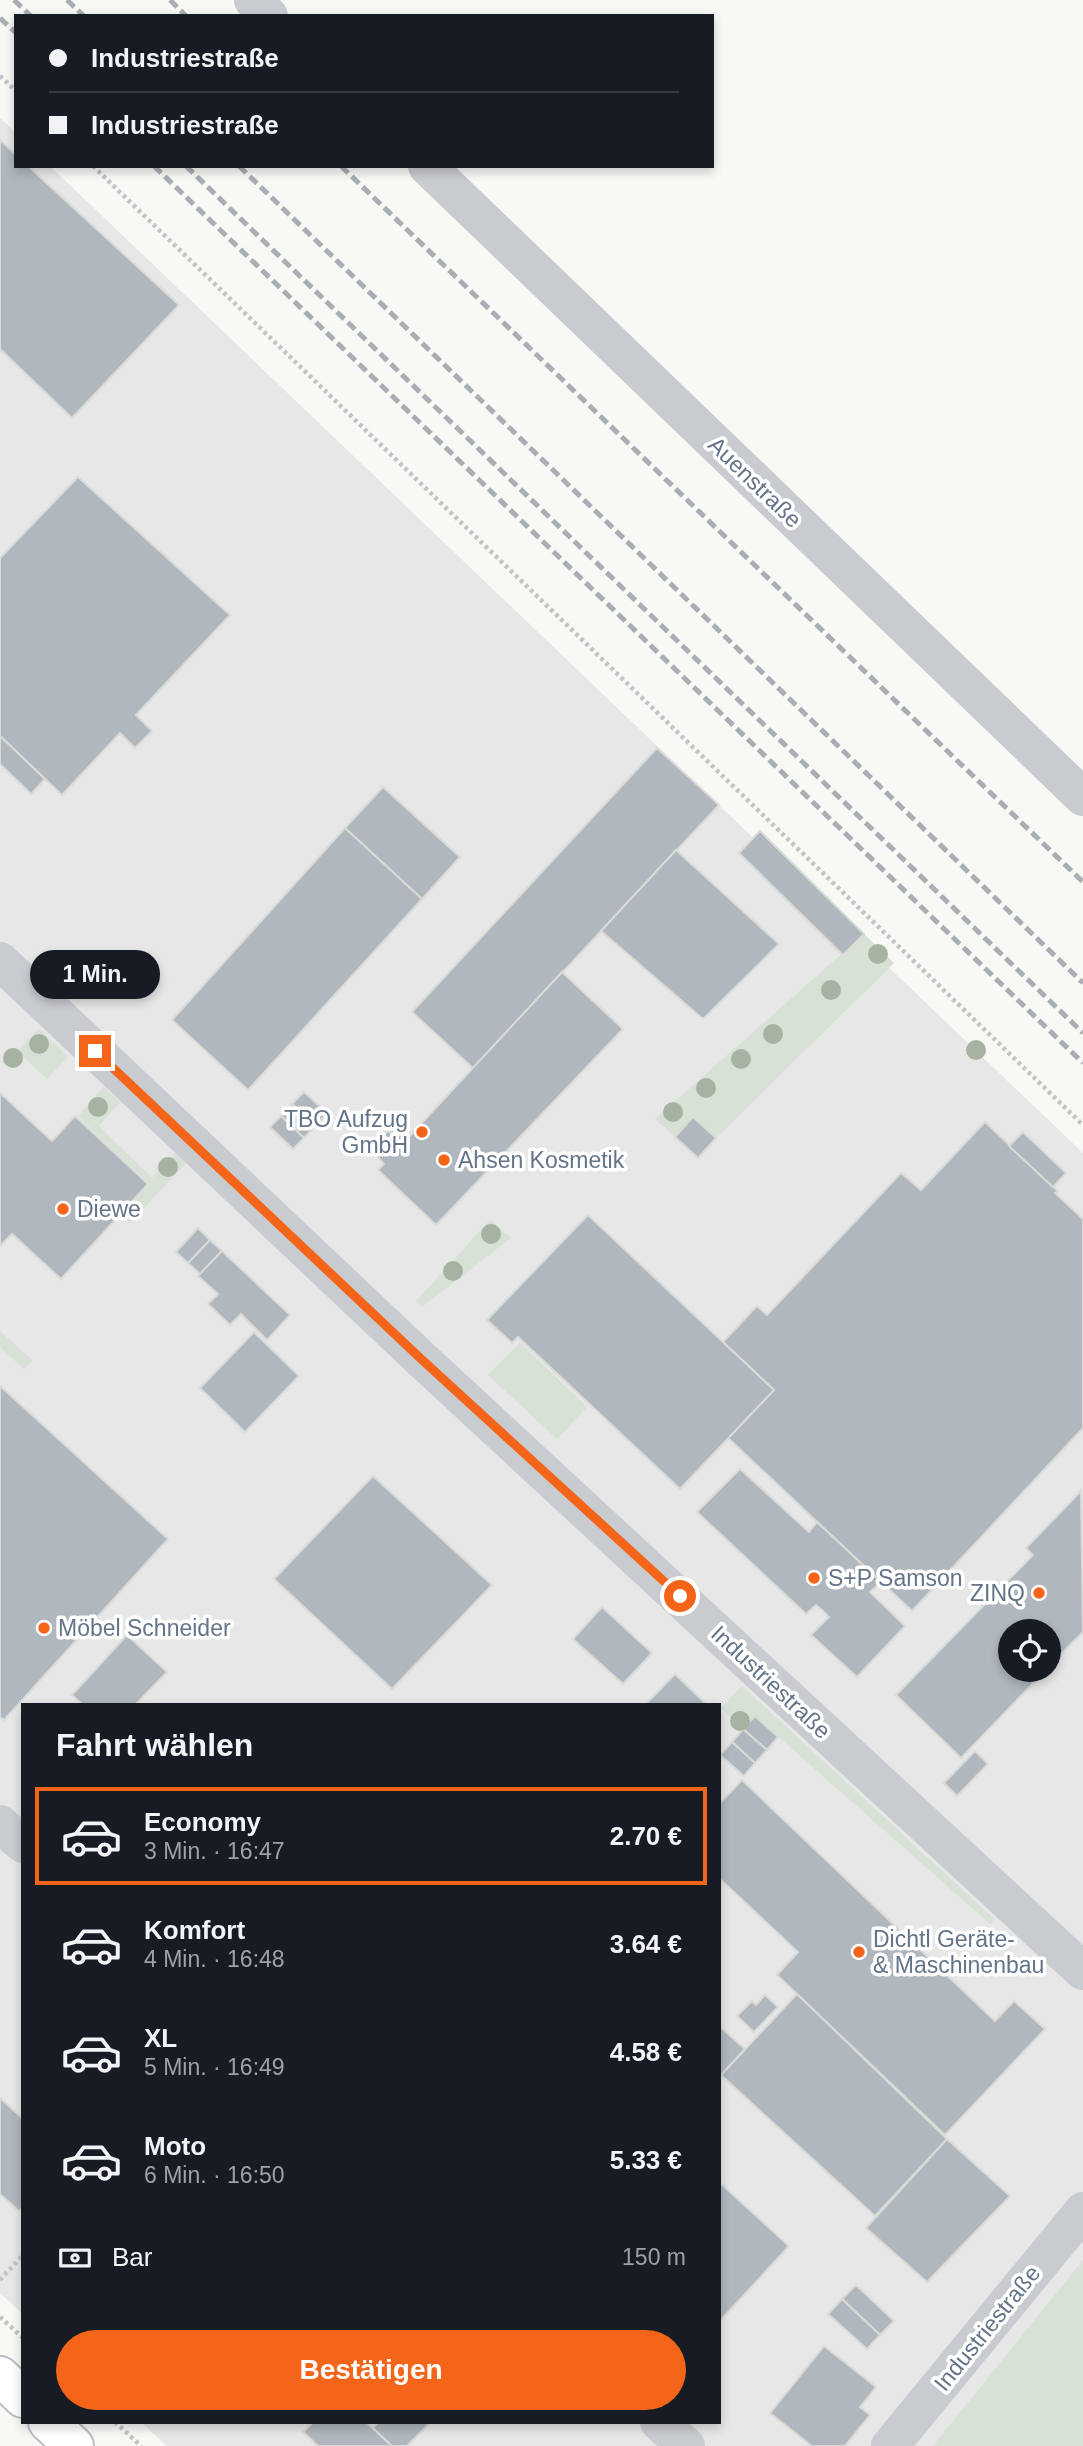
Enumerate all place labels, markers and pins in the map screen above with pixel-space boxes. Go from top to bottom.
place label: TBO Aufzug GmbH [284,1106,408,1158]
marker: TBO Aufzug GmbH [414,1124,430,1140]
place label: Ahsen Kosmetik [458,1147,625,1173]
marker: Ahsen Kosmetik [436,1152,452,1168]
place label: Diewe [77,1196,141,1222]
marker: Diewe [55,1201,71,1217]
place label: S+P Samson [828,1565,962,1591]
marker: S+P Samson [806,1570,822,1586]
place label: ZINQ [970,1580,1025,1606]
marker: ZINQ [1031,1585,1047,1601]
place label: Möbel Schneider [58,1615,231,1641]
marker: Möbel Schneider [36,1620,52,1636]
place label: Dichtl Geräte- & Maschinenbau [873,1926,1044,1978]
marker: Dichtl Geräte- & Maschinenbau [851,1944,867,1960]

